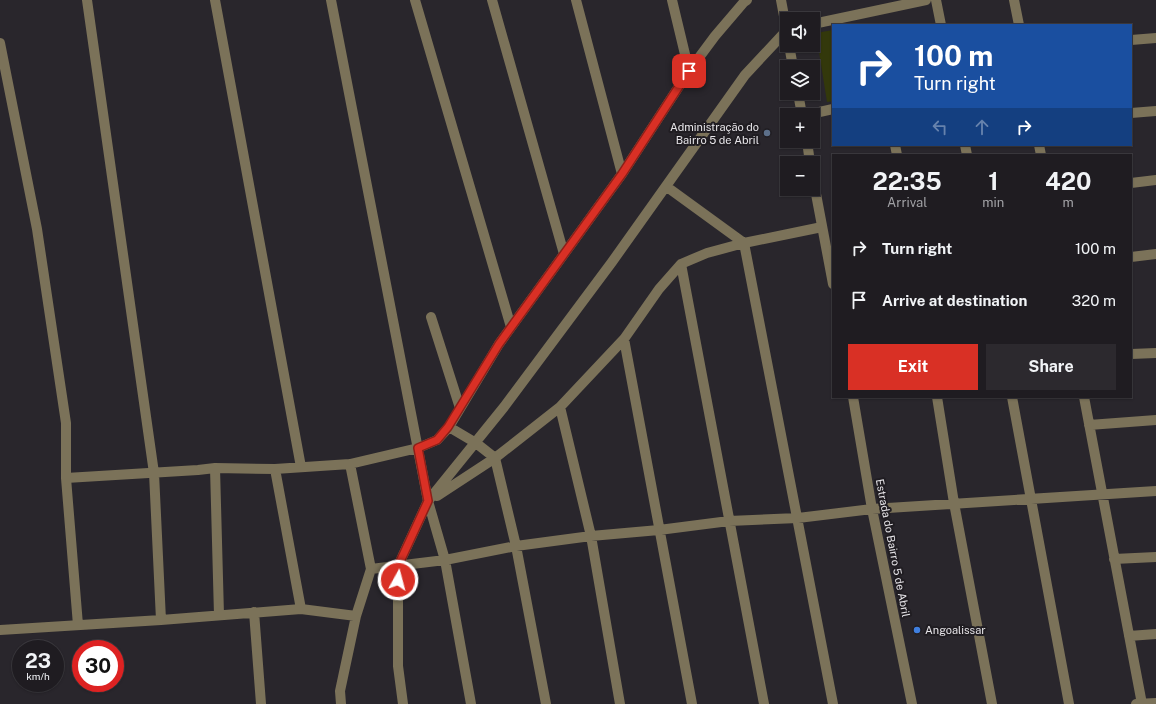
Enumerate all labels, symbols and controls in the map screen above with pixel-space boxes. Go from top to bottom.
map controls [780,12,820,196]
button: sound [780,12,820,52]
text: 100 m [914,39,993,72]
icon: right [848,40,900,92]
pin [672,54,706,88]
icon: arrive [678,60,700,82]
button: layers [780,60,820,100]
text: Turn right [914,73,996,94]
button: + [780,108,820,148]
icon: left [929,116,951,138]
icon: ahead [971,116,993,138]
icon: right [1013,116,1035,138]
place label: Administração do Bairro 5 de Abril [670,121,759,146]
marker: Administração do Bairro 5 de Abril [762,128,772,138]
button: − [780,156,820,196]
text: 22:35 [873,167,942,195]
text: 1 [988,167,998,195]
text: 420 [1045,167,1091,195]
text: Arrival [887,195,927,210]
text: min [982,195,1004,210]
text: m [1063,195,1074,210]
icon: right [848,237,870,259]
text: Turn right [882,240,952,257]
text: 100 m [1075,240,1116,257]
icon: arrive [848,289,870,311]
text: Arrive at destination [882,292,1027,309]
text: 320 m [1072,292,1116,309]
button: Exit [848,344,978,390]
button: Share [986,344,1116,390]
street label: Estrada do Bairro 5 de Abril [874,478,912,618]
position arrow [377,559,419,601]
place label: Angoalissar [925,624,986,636]
marker: Angoalissar [912,625,922,635]
speed limit sign: 30 [72,640,124,692]
text: 23 [25,649,51,673]
text: km/h [26,670,50,682]

